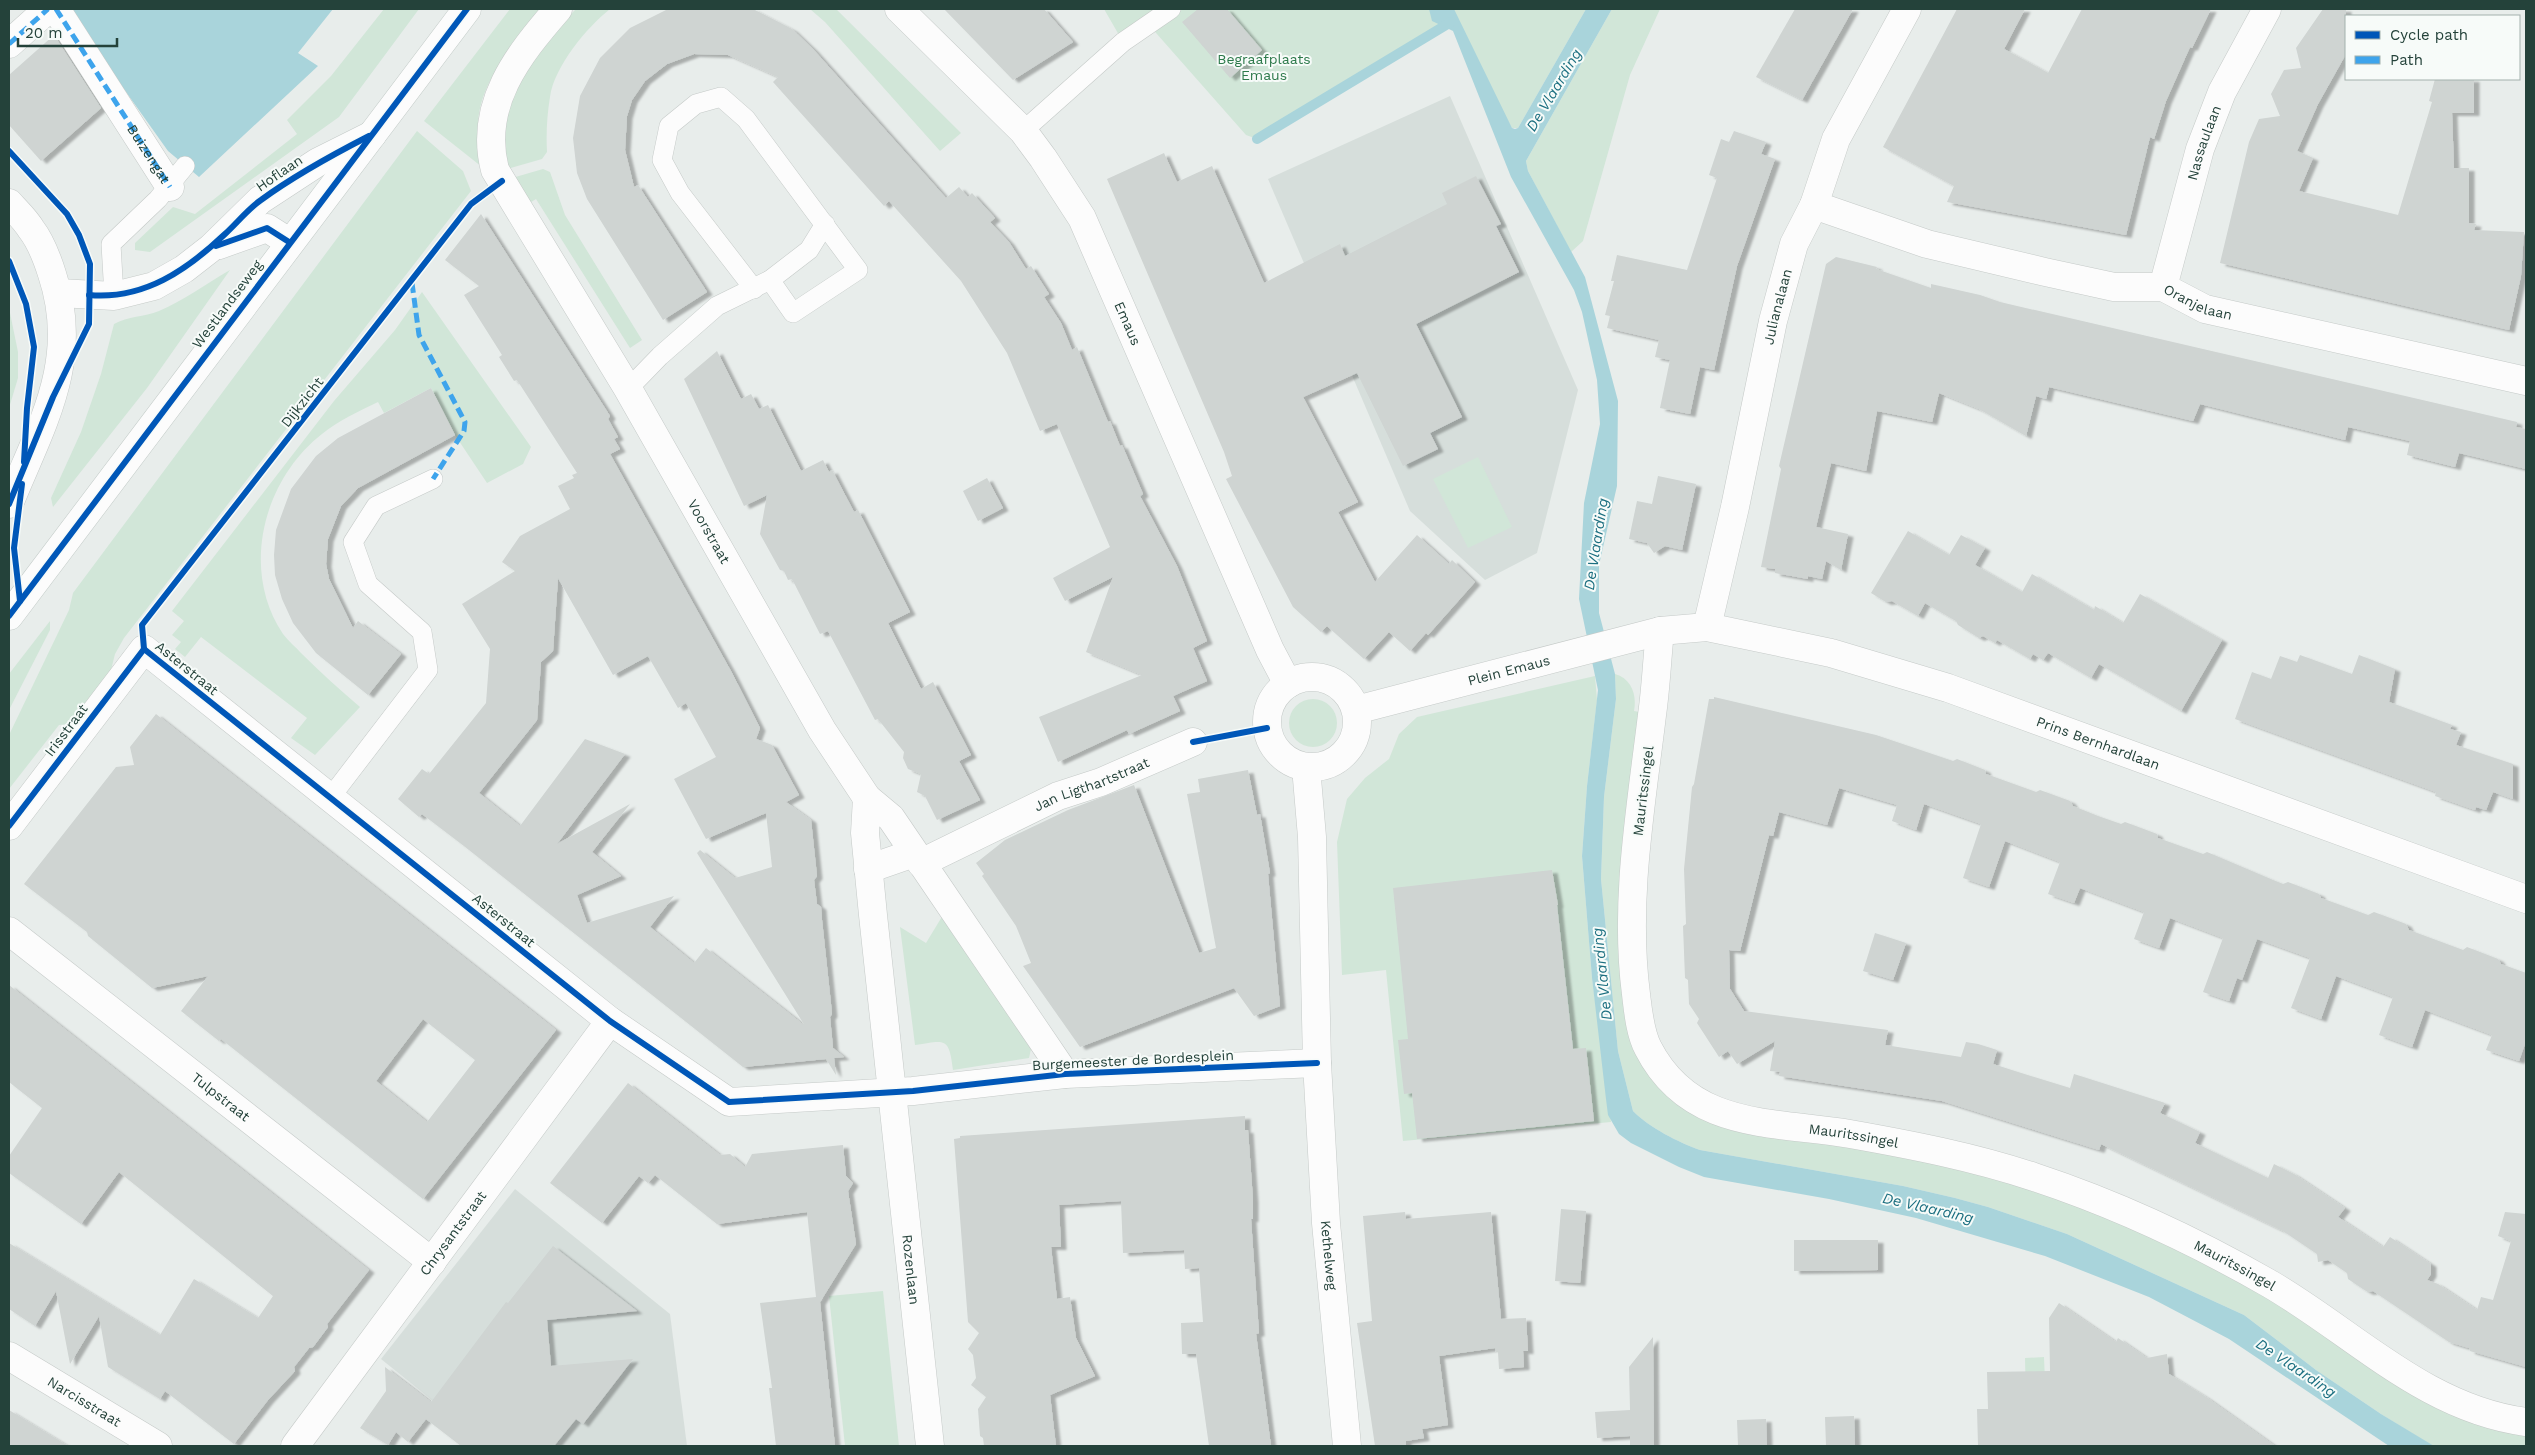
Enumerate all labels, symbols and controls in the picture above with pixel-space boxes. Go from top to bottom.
scale bar [18,15,116,47]
legend [2345,15,2520,80]
text: 20 m [25,24,63,42]
text: Cycle path [2390,26,2468,44]
water label: De Vlaarding [1522,46,1586,134]
park label: Begraafplaats Emaus [1217,51,1311,83]
text: Path [2390,51,2423,69]
street label: Nassaulaan [2184,103,2224,182]
street label: Buizengat [124,121,174,186]
street label: Hoflaan [253,152,305,194]
street label: Westlandseweg [189,256,266,351]
street label: Julianalaan [1760,267,1795,346]
street label: Oranjelaan [2161,281,2234,323]
street label: Emaus [1111,299,1144,348]
street label: Dijkzicht [278,374,327,430]
street label: Voorstraat [685,497,734,566]
water label: De Vlaarding [1580,497,1612,591]
street label: Asterstraat [152,638,222,698]
street label: Plein Emaus [1466,652,1552,689]
street label: Irisstraat [41,701,91,759]
street label: Prins Bernhardlaan [2034,713,2162,773]
street label: Mauritssingel [1630,744,1657,837]
street label: Jan Ligthartstraat [1031,754,1152,815]
street label: Asterstraat [469,890,539,950]
water label: De Vlaarding [1588,927,1616,1021]
street label: Burgemeester de Bordesplein [1032,1047,1234,1073]
street label: Tulpstraat [189,1069,253,1125]
street label: Mauritssingel [1808,1121,1901,1151]
street label: Chrysantstraat [416,1188,489,1278]
water label: De Vlaarding [1881,1189,1975,1227]
street label: Kethelweg [1318,1220,1340,1292]
street label: Rozenlaan [899,1234,923,1305]
street label: Mauritssingel [2191,1237,2280,1294]
water label: De Vlaarding [2252,1335,2340,1401]
street label: Narcisstraat [45,1373,124,1430]

